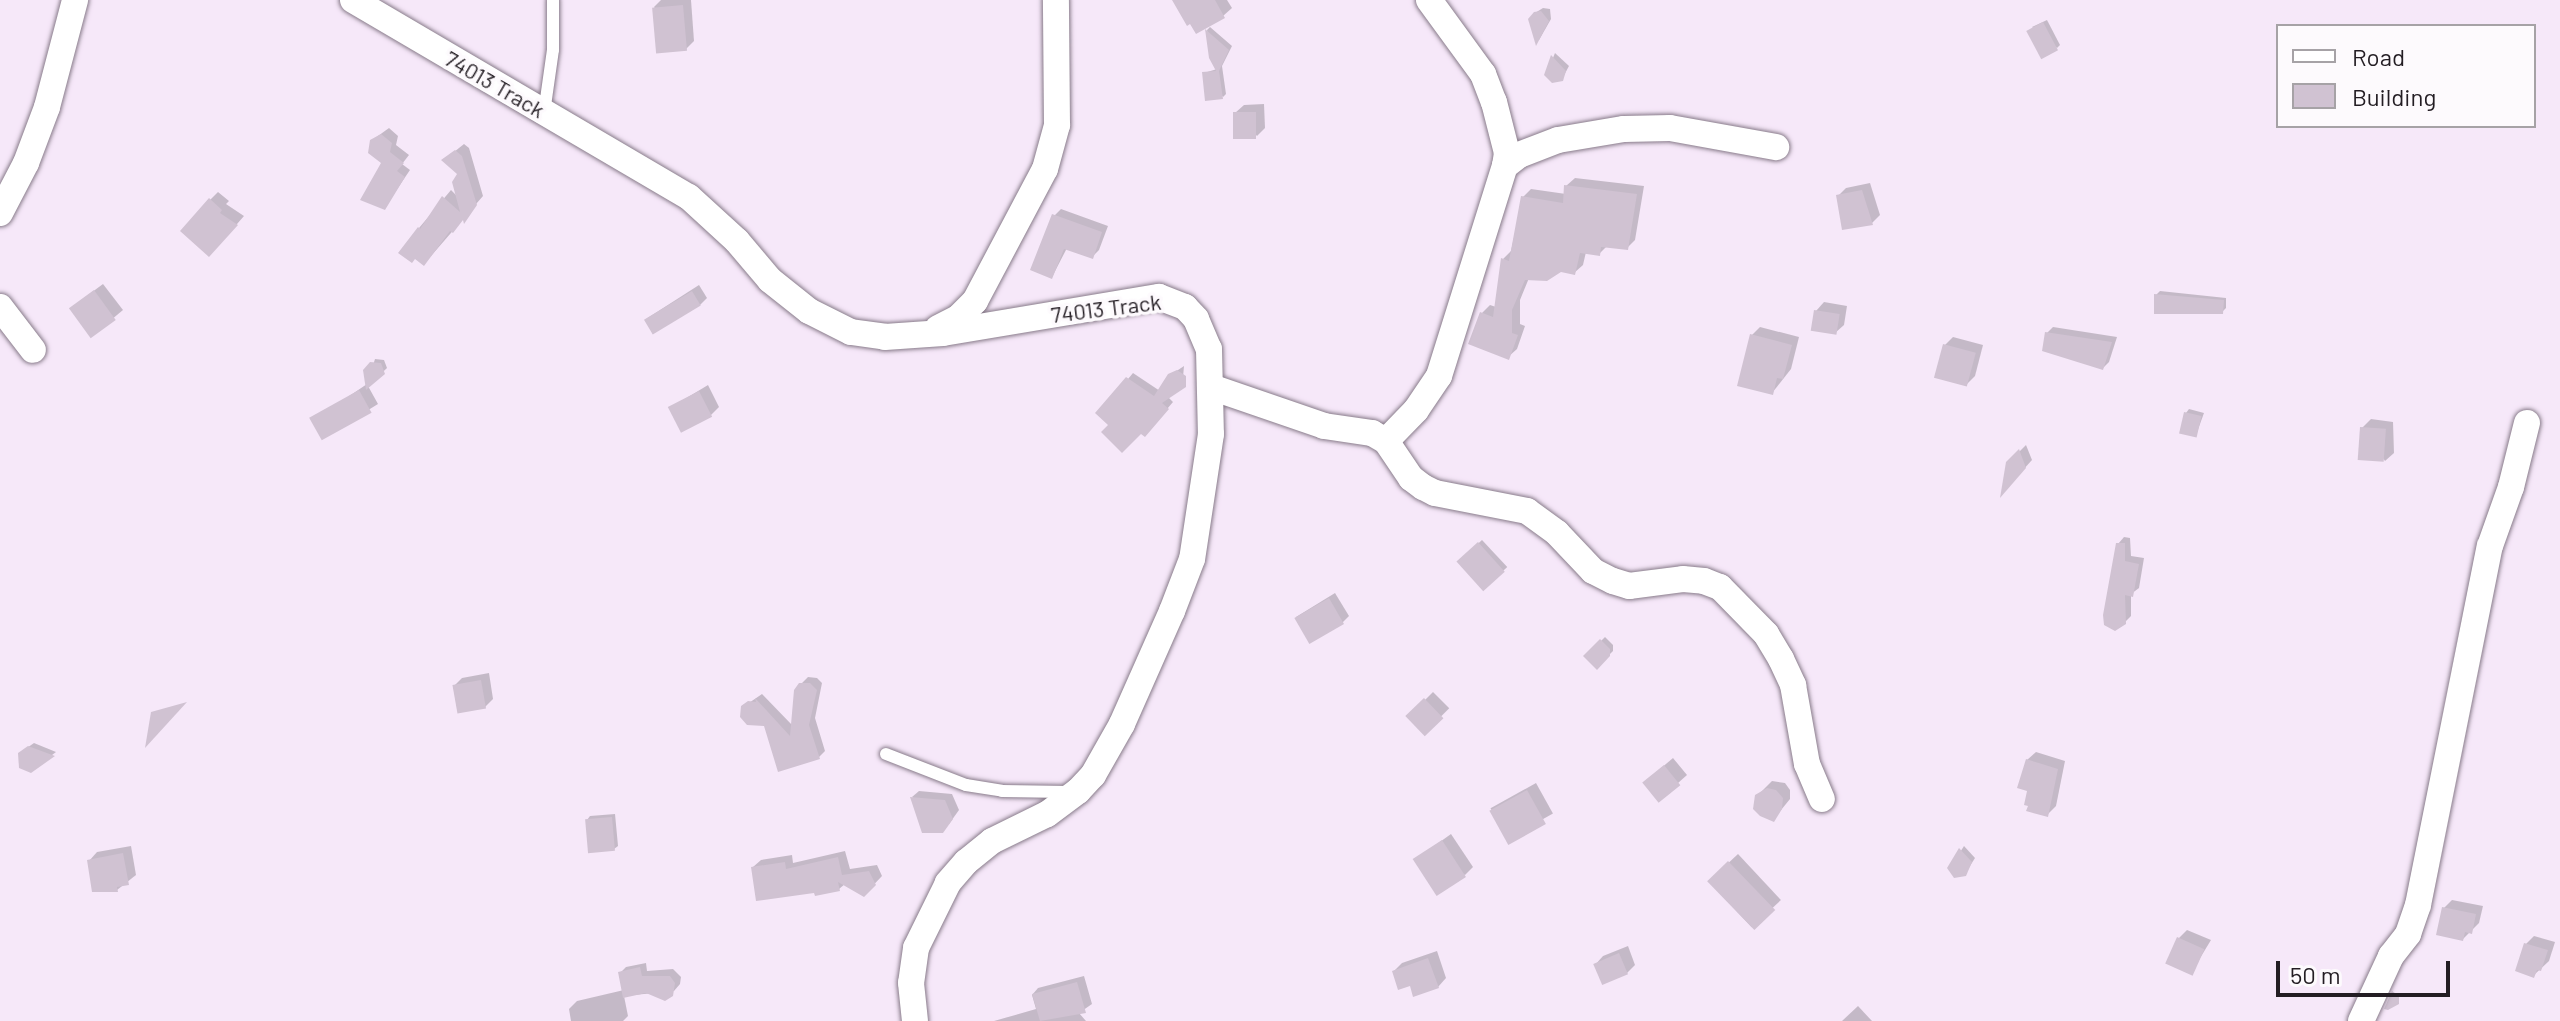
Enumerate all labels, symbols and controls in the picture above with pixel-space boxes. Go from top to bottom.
legend [2276,24,2536,128]
text: Road [2352,42,2405,71]
street label: 74013 Track [440,45,550,123]
text: Building [2352,82,2436,111]
street label: 74013 Track [1049,288,1163,328]
scale bar [2280,945,2454,995]
text: 50 m [2290,960,2341,989]

